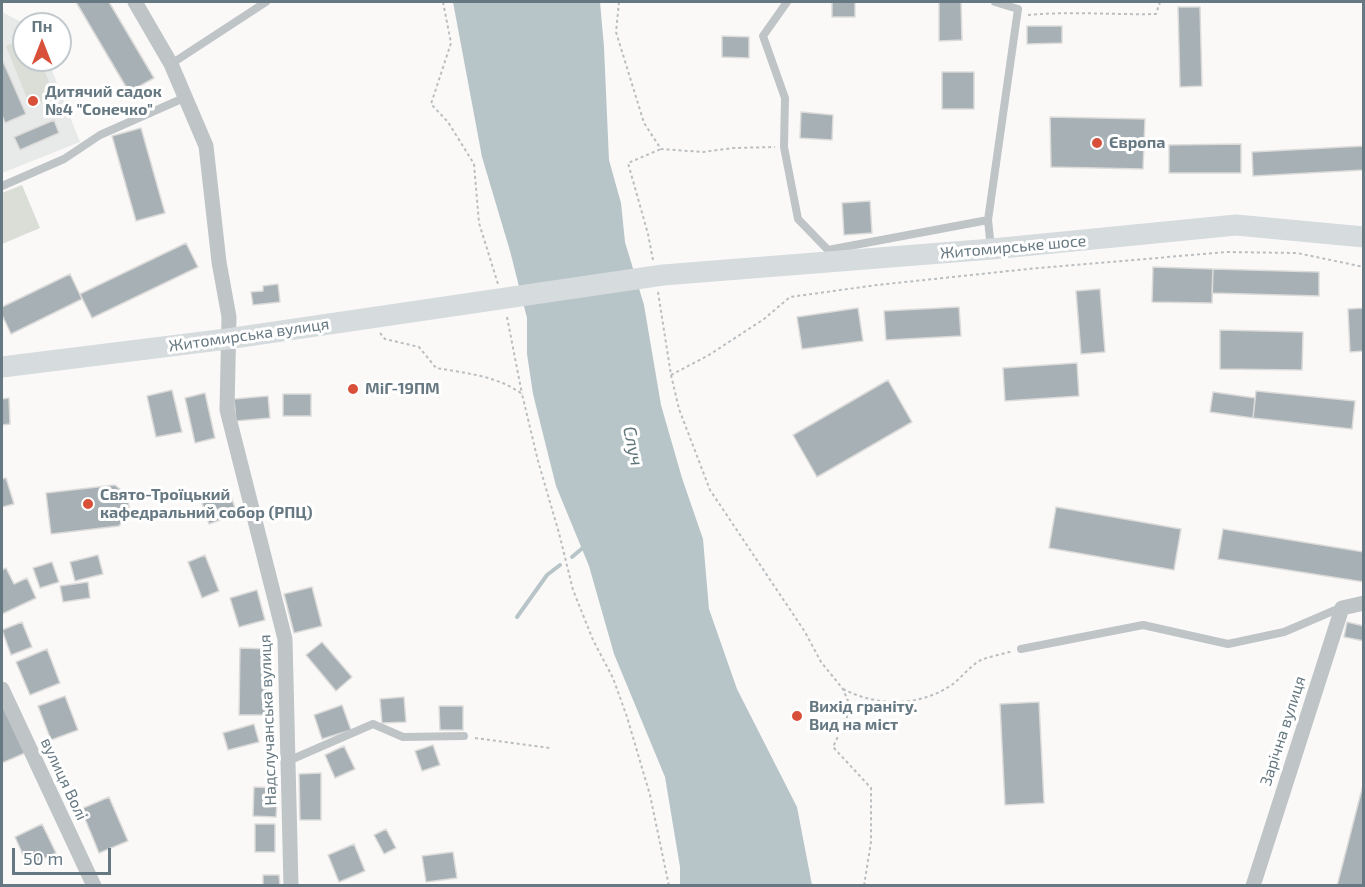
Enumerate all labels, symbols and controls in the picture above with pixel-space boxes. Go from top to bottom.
north arrow [12,12,72,72]
text: Пн [32,16,52,35]
place label: Дитячий садок №4 "Сонечко" [45,82,162,120]
marker: Дитячий садок №4 "Сонечко" [26,94,40,108]
place label: Європа [1109,133,1165,153]
marker: Європа [1090,136,1104,150]
street label: Житомирське шосе [939,231,1087,263]
street label: Житомирська вулиця [168,314,330,356]
place label: МіГ-19ПМ [365,379,440,399]
marker: МіГ-19ПМ [346,382,360,396]
water label: Случ [618,424,648,468]
place label: Свято-Троїцький кафедральний собор (РПЦ) [100,485,313,523]
marker: Свято-Троїцький кафедральний собор (РПЦ) [81,497,95,511]
street label: Надслучанська вулиця [255,634,281,806]
street label: Зарічна вулиця [1256,674,1310,788]
place label: Вихід граніту. Вид на міст [809,697,917,735]
marker: Вихід граніту. Вид на міст [790,709,804,723]
street label: вулиця Волі [37,735,91,823]
scale bar [15,836,114,874]
text: 50 m [23,847,63,869]

